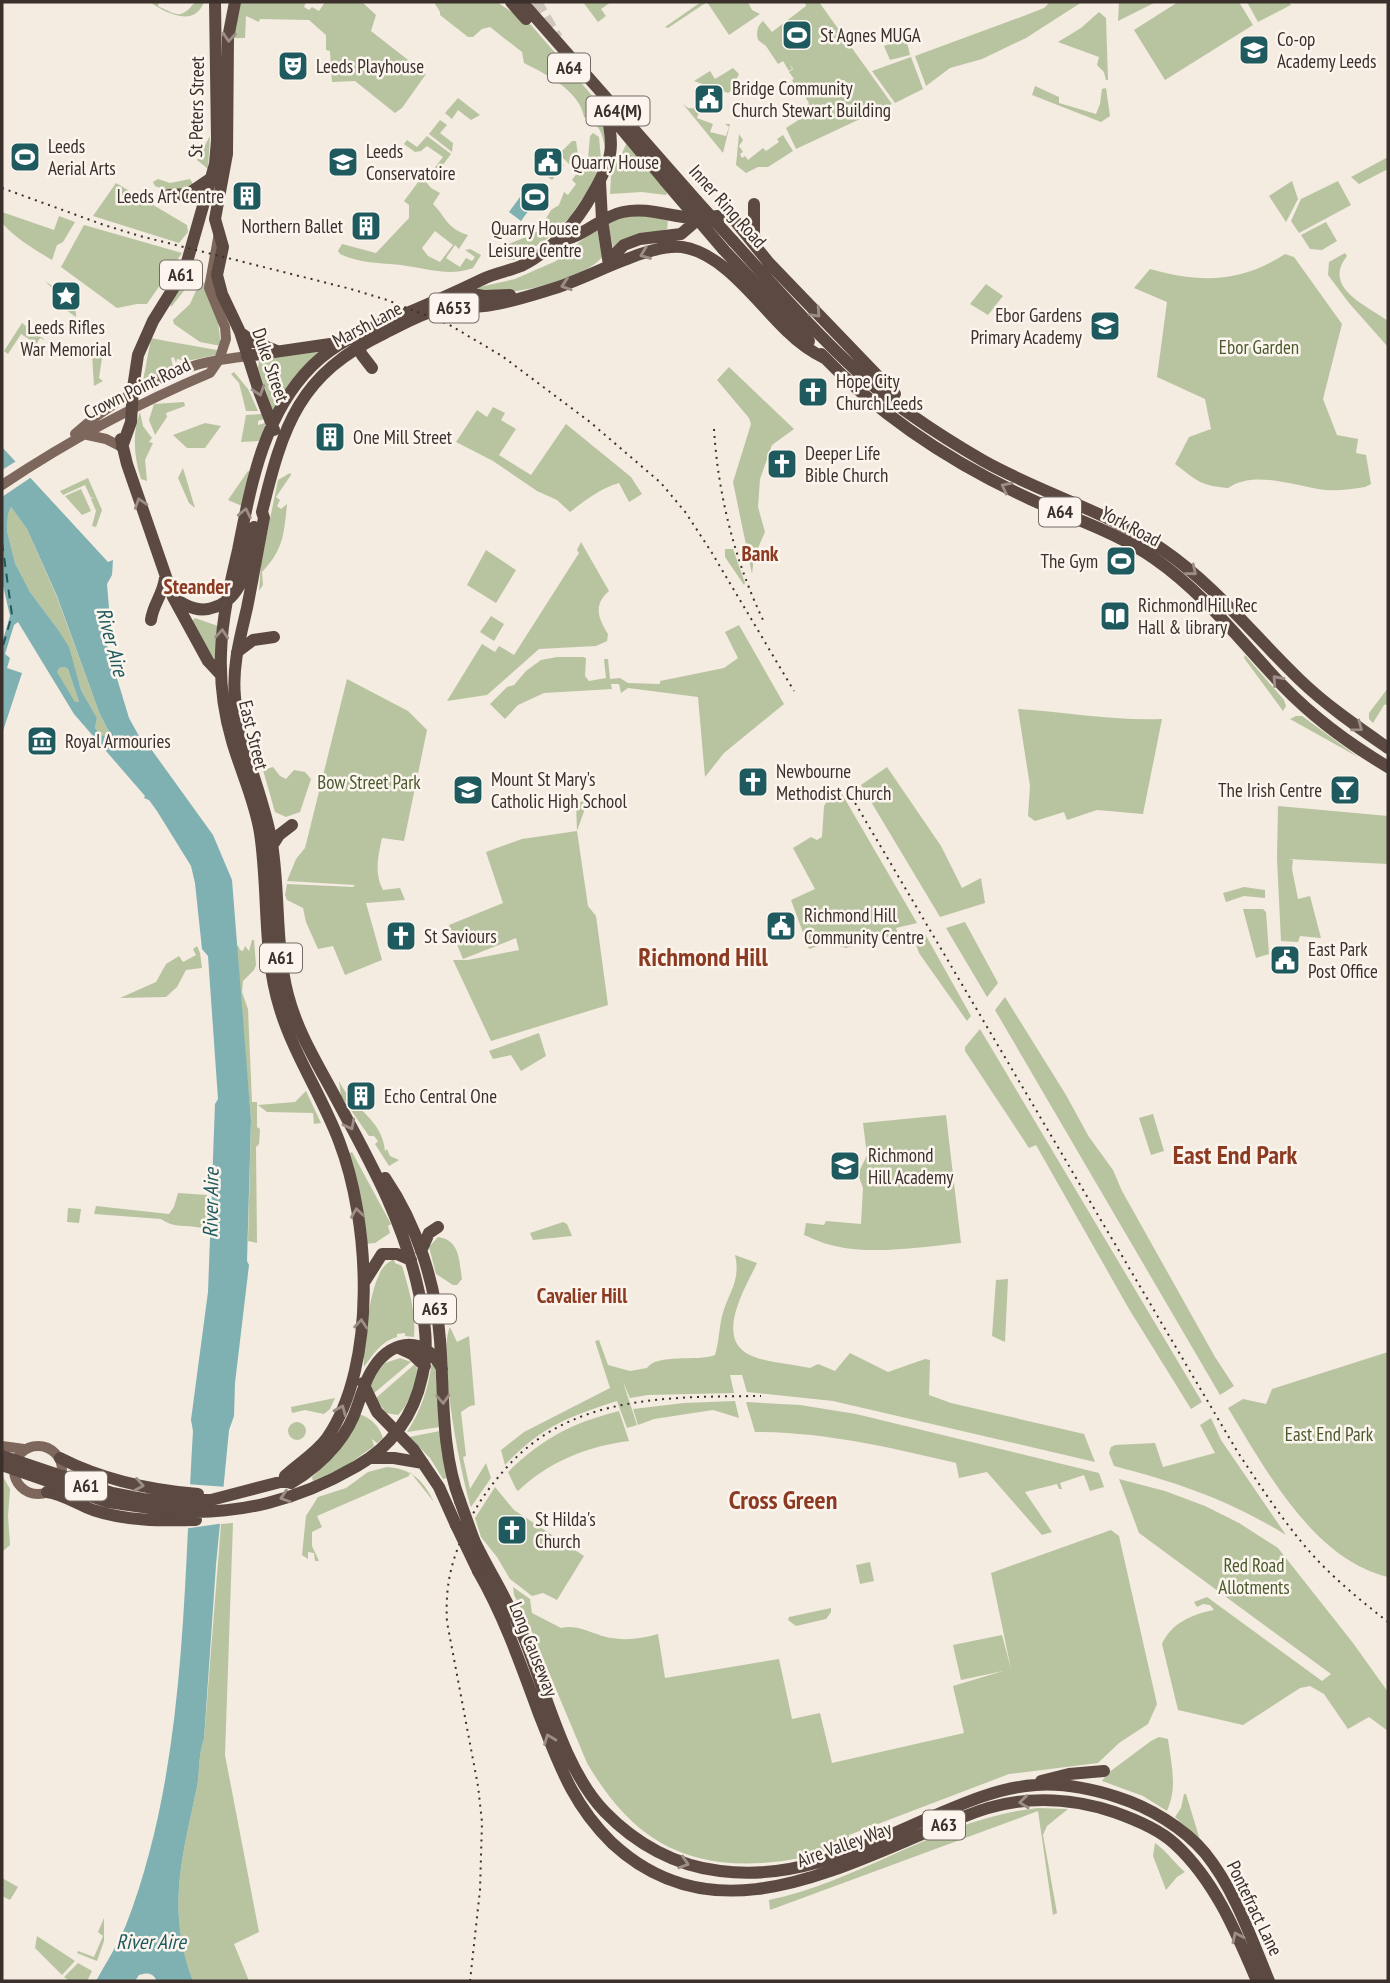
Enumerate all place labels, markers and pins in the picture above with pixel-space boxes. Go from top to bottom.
sports icon: St Agnes MUGA [780,18,814,52]
place label: St Agnes MUGA [820,23,921,47]
place label: Co-op Academy Leeds [1277,27,1376,73]
school or university icon: Co-op Academy Leeds [1237,33,1271,67]
theatre icon: Leeds Playhouse [276,49,310,83]
place label: Leeds Playhouse [316,54,424,78]
place label: Bridge Community Church Stewart Building [732,76,891,122]
public building icon: Bridge Community Church Stewart Building [692,82,726,116]
place label: Leeds Aerial Arts [48,134,116,180]
place label: Leeds Conservatoire [366,139,456,185]
sports icon: Leeds Aerial Arts [8,140,42,174]
school or university icon: Leeds Conservatoire [326,145,360,179]
public building icon: Quarry House [531,145,565,179]
place label: Quarry House [571,150,659,174]
building icon: Leeds Art Centre [230,179,264,213]
sports icon: Quarry House Leisure Centre [518,180,552,214]
place label: Leeds Art Centre [117,184,224,208]
building icon: Northern Ballet [349,209,383,243]
place label: Northern Ballet [241,214,344,238]
place label: Quarry House Leisure Centre [488,216,582,262]
place icon: Leeds Rifles War Memorial [49,279,83,313]
place label: Ebor Gardens Primary Academy [971,303,1083,349]
school or university icon: Ebor Gardens Primary Academy [1088,309,1122,343]
place label: Leeds Rifles War Memorial [21,315,112,361]
place label: Hope City Church Leeds [836,369,923,415]
church icon: Hope City Church Leeds [796,375,830,409]
building icon: One Mill Street [313,420,347,454]
place label: One Mill Street [353,425,453,449]
place label: Deeper Life Bible Church [805,441,888,487]
church icon: Deeper Life Bible Church [765,447,799,481]
sports icon: The Gym [1104,544,1138,578]
place label: The Gym [1040,549,1098,573]
place label: Richmond Hill Rec Hall & library [1138,593,1258,639]
library icon: Richmond Hill Rec Hall & library [1098,599,1132,633]
museum icon: Royal Armouries [25,724,59,758]
place label: Royal Armouries [65,729,171,753]
place label: Newbourne Methodist Church [776,759,891,805]
church icon: Newbourne Methodist Church [736,765,770,799]
place label: Mount St Mary's Catholic High School [491,767,627,813]
school or university icon: Mount St Mary's Catholic High School [451,773,485,807]
bar icon: The Irish Centre [1328,773,1362,807]
place label: The Irish Centre [1218,778,1322,802]
place label: Richmond Hill Community Centre [804,903,924,949]
public building icon: Richmond Hill Community Centre [764,909,798,943]
church icon: St Saviours [384,919,418,953]
place label: St Saviours [424,924,497,948]
place label: East Park Post Office [1308,937,1378,983]
public building icon: East Park Post Office [1268,943,1302,977]
building icon: Echo Central One [344,1079,378,1113]
place label: Echo Central One [384,1084,497,1108]
place label: Richmond Hill Academy [868,1143,954,1189]
school or university icon: Richmond Hill Academy [828,1149,862,1183]
place label: St Hilda's Church [535,1507,596,1553]
church icon: St Hilda's Church [495,1513,529,1547]

